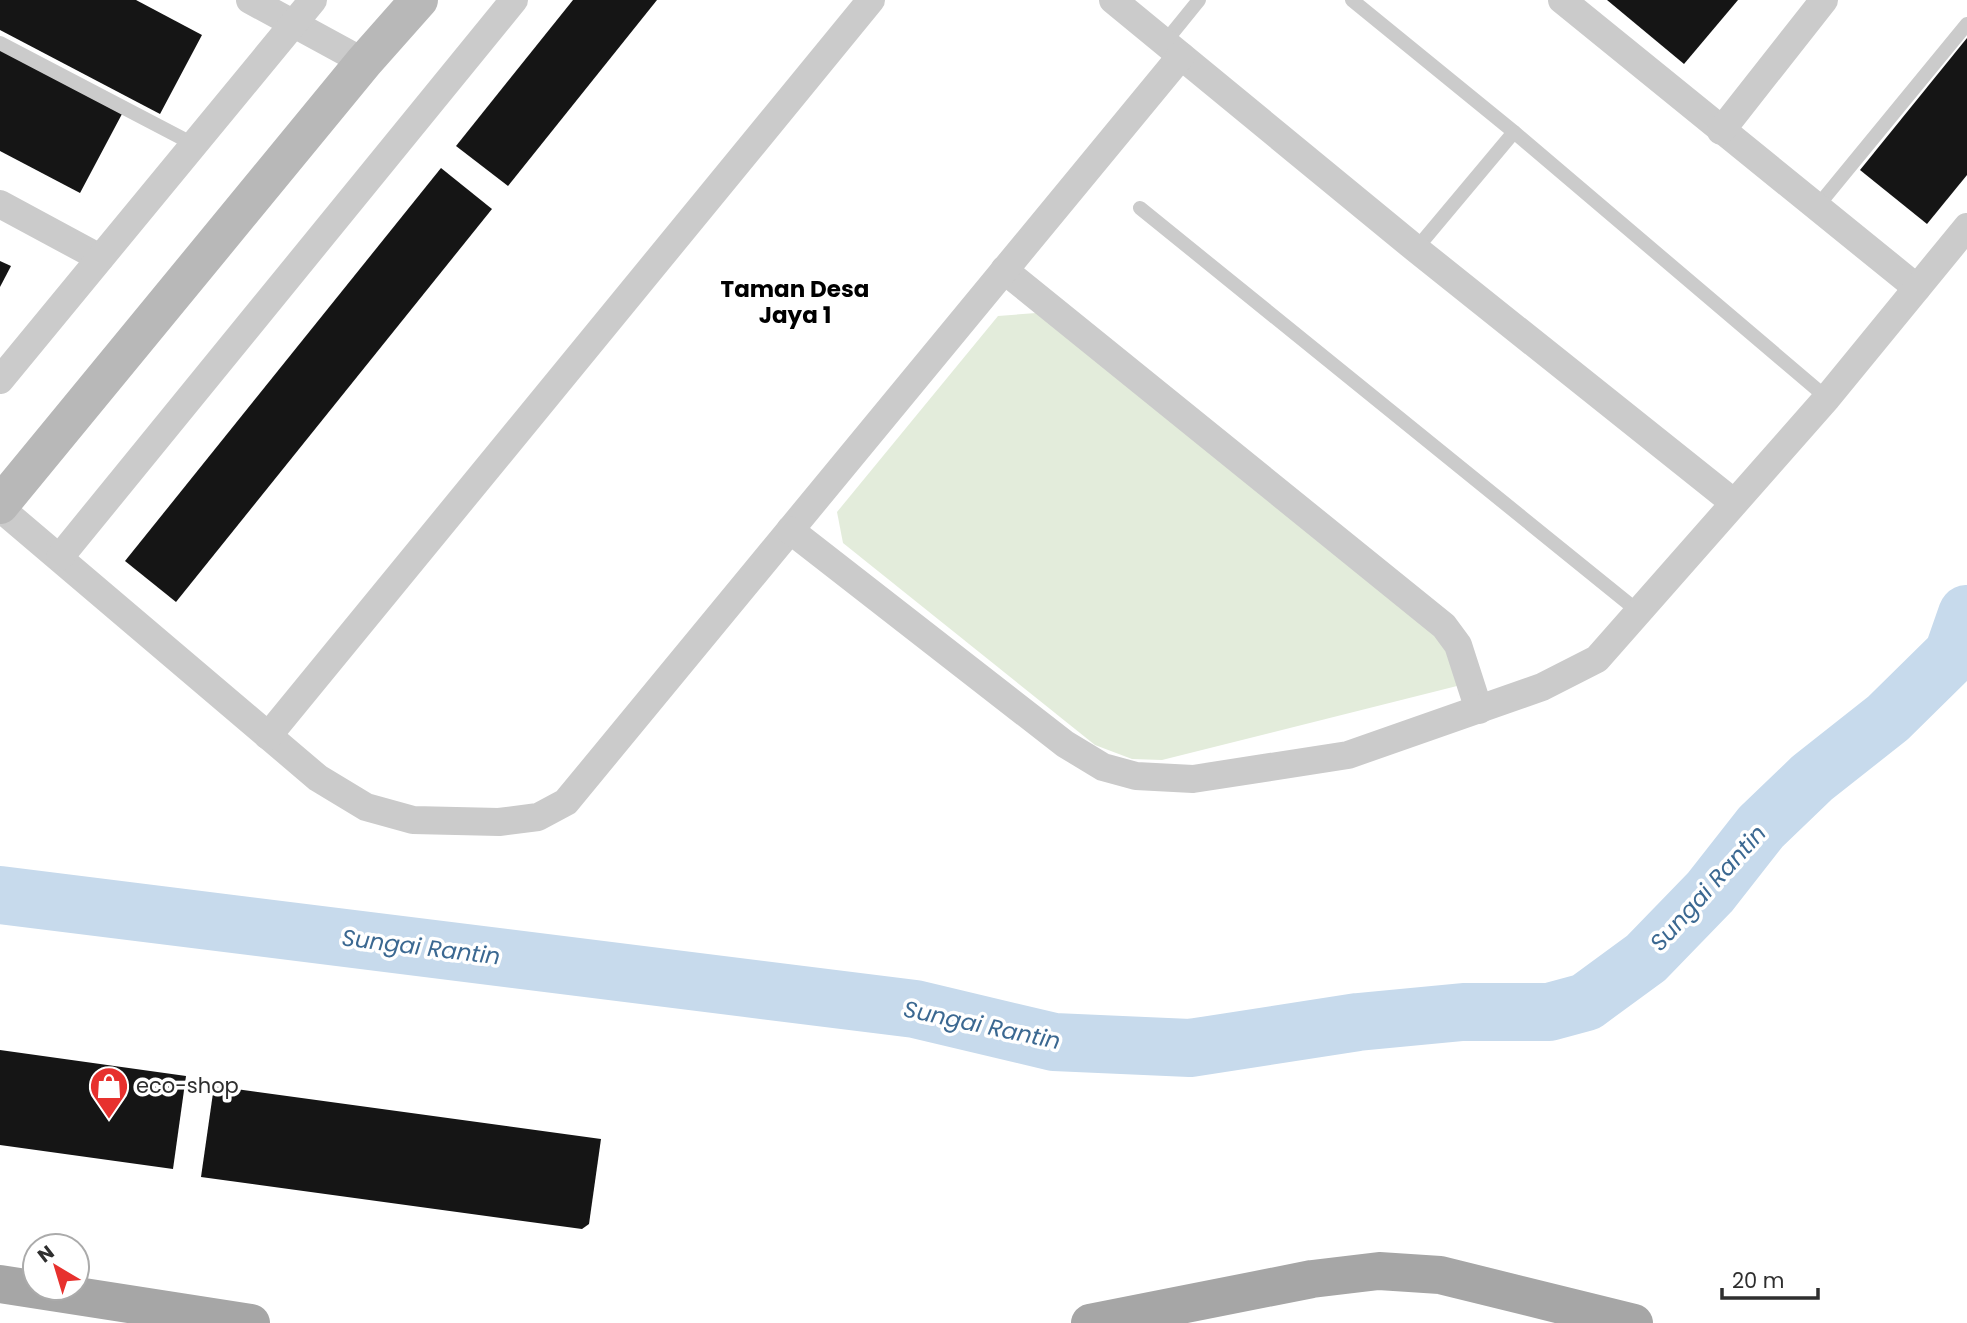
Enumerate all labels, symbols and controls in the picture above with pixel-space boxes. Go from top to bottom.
district label: Taman Desa Jaya 1 [721,273,869,331]
water label: Sungai Rantin [1643,818,1773,958]
water label: Sungai Rantin [340,921,502,973]
water label: Sungai Rantin [901,993,1063,1057]
shop icon: eco-shop [88,1065,130,1120]
place label: eco-shop [136,1071,239,1100]
north arrow [21,1232,91,1302]
text: N [32,1239,60,1269]
scale bar [1722,1256,1818,1300]
text: 20 m [1732,1266,1785,1295]

